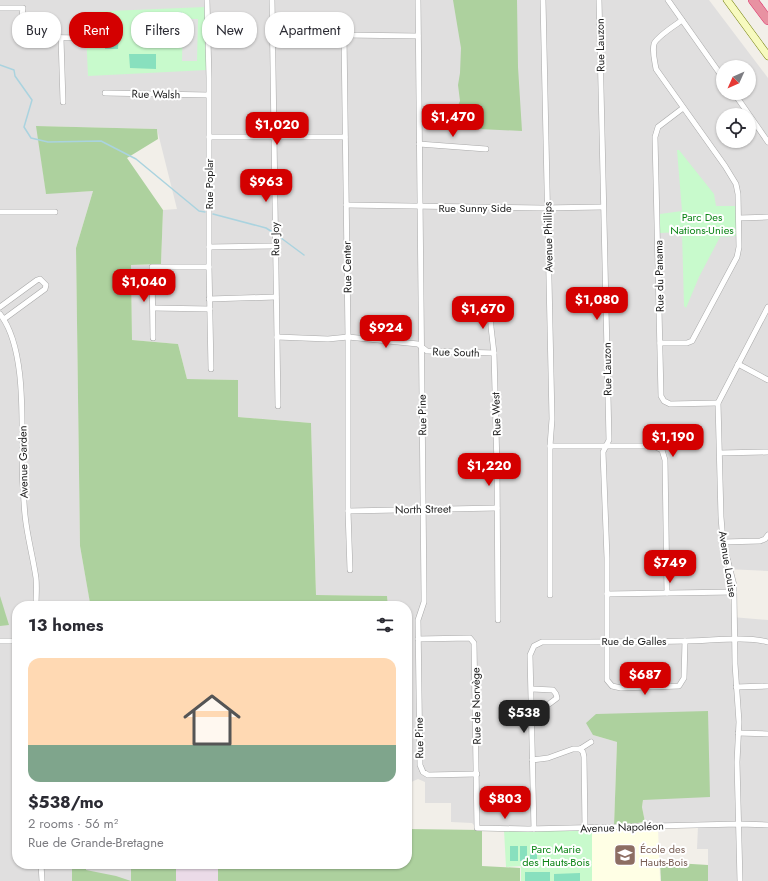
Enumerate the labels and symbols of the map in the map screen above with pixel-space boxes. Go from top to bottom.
street label: Rue Lauzon [592,18,608,72]
north arrow [716,60,756,100]
street label: Rue Walsh [132,86,180,102]
pin: $1,470 [420,104,486,138]
pin: $1,020 [244,112,310,146]
street label: Rue Poplar [201,159,217,209]
pin: $963 [242,169,290,203]
street label: Rue Sunny Side [438,200,512,216]
street label: Avenue Phillips [539,201,557,273]
park label: Parc Des Nations-Unies [670,209,734,238]
street label: Rue Joy [267,222,283,256]
street label: Rue du Panama [650,240,668,312]
street label: Rue Center [339,241,355,293]
pin: $1,040 [111,269,177,303]
pin: $1,080 [564,287,630,321]
pin: $1,670 [450,296,516,330]
pin: $924 [362,315,410,349]
street label: Rue Lauzon [599,342,615,396]
street label: Rue South [432,343,480,361]
street label: Rue West [487,392,505,436]
street label: Rue Pine [414,394,430,436]
pin: $1,190 [640,424,706,458]
street label: Avenue Garden [14,425,32,499]
pin: $1,220 [456,453,522,487]
street label: North Street [395,501,452,517]
street label: Avenue Louise [715,530,741,599]
pin: $749 [646,550,694,584]
street label: Rue de Galles [601,633,667,649]
pin: $687 [621,662,669,696]
street label: Rue de Norvège [467,667,485,745]
pin: $538 [500,700,548,734]
street label: Rue Pine [411,717,427,759]
pin: $803 [481,786,529,820]
street label: Avenue Napoléon [580,818,664,836]
park label: Parc Marie des Hauts-Bois [522,841,590,870]
place label: École des Hauts-Bois [640,841,688,870]
school or university icon: École des Hauts-Bois [612,842,638,868]

